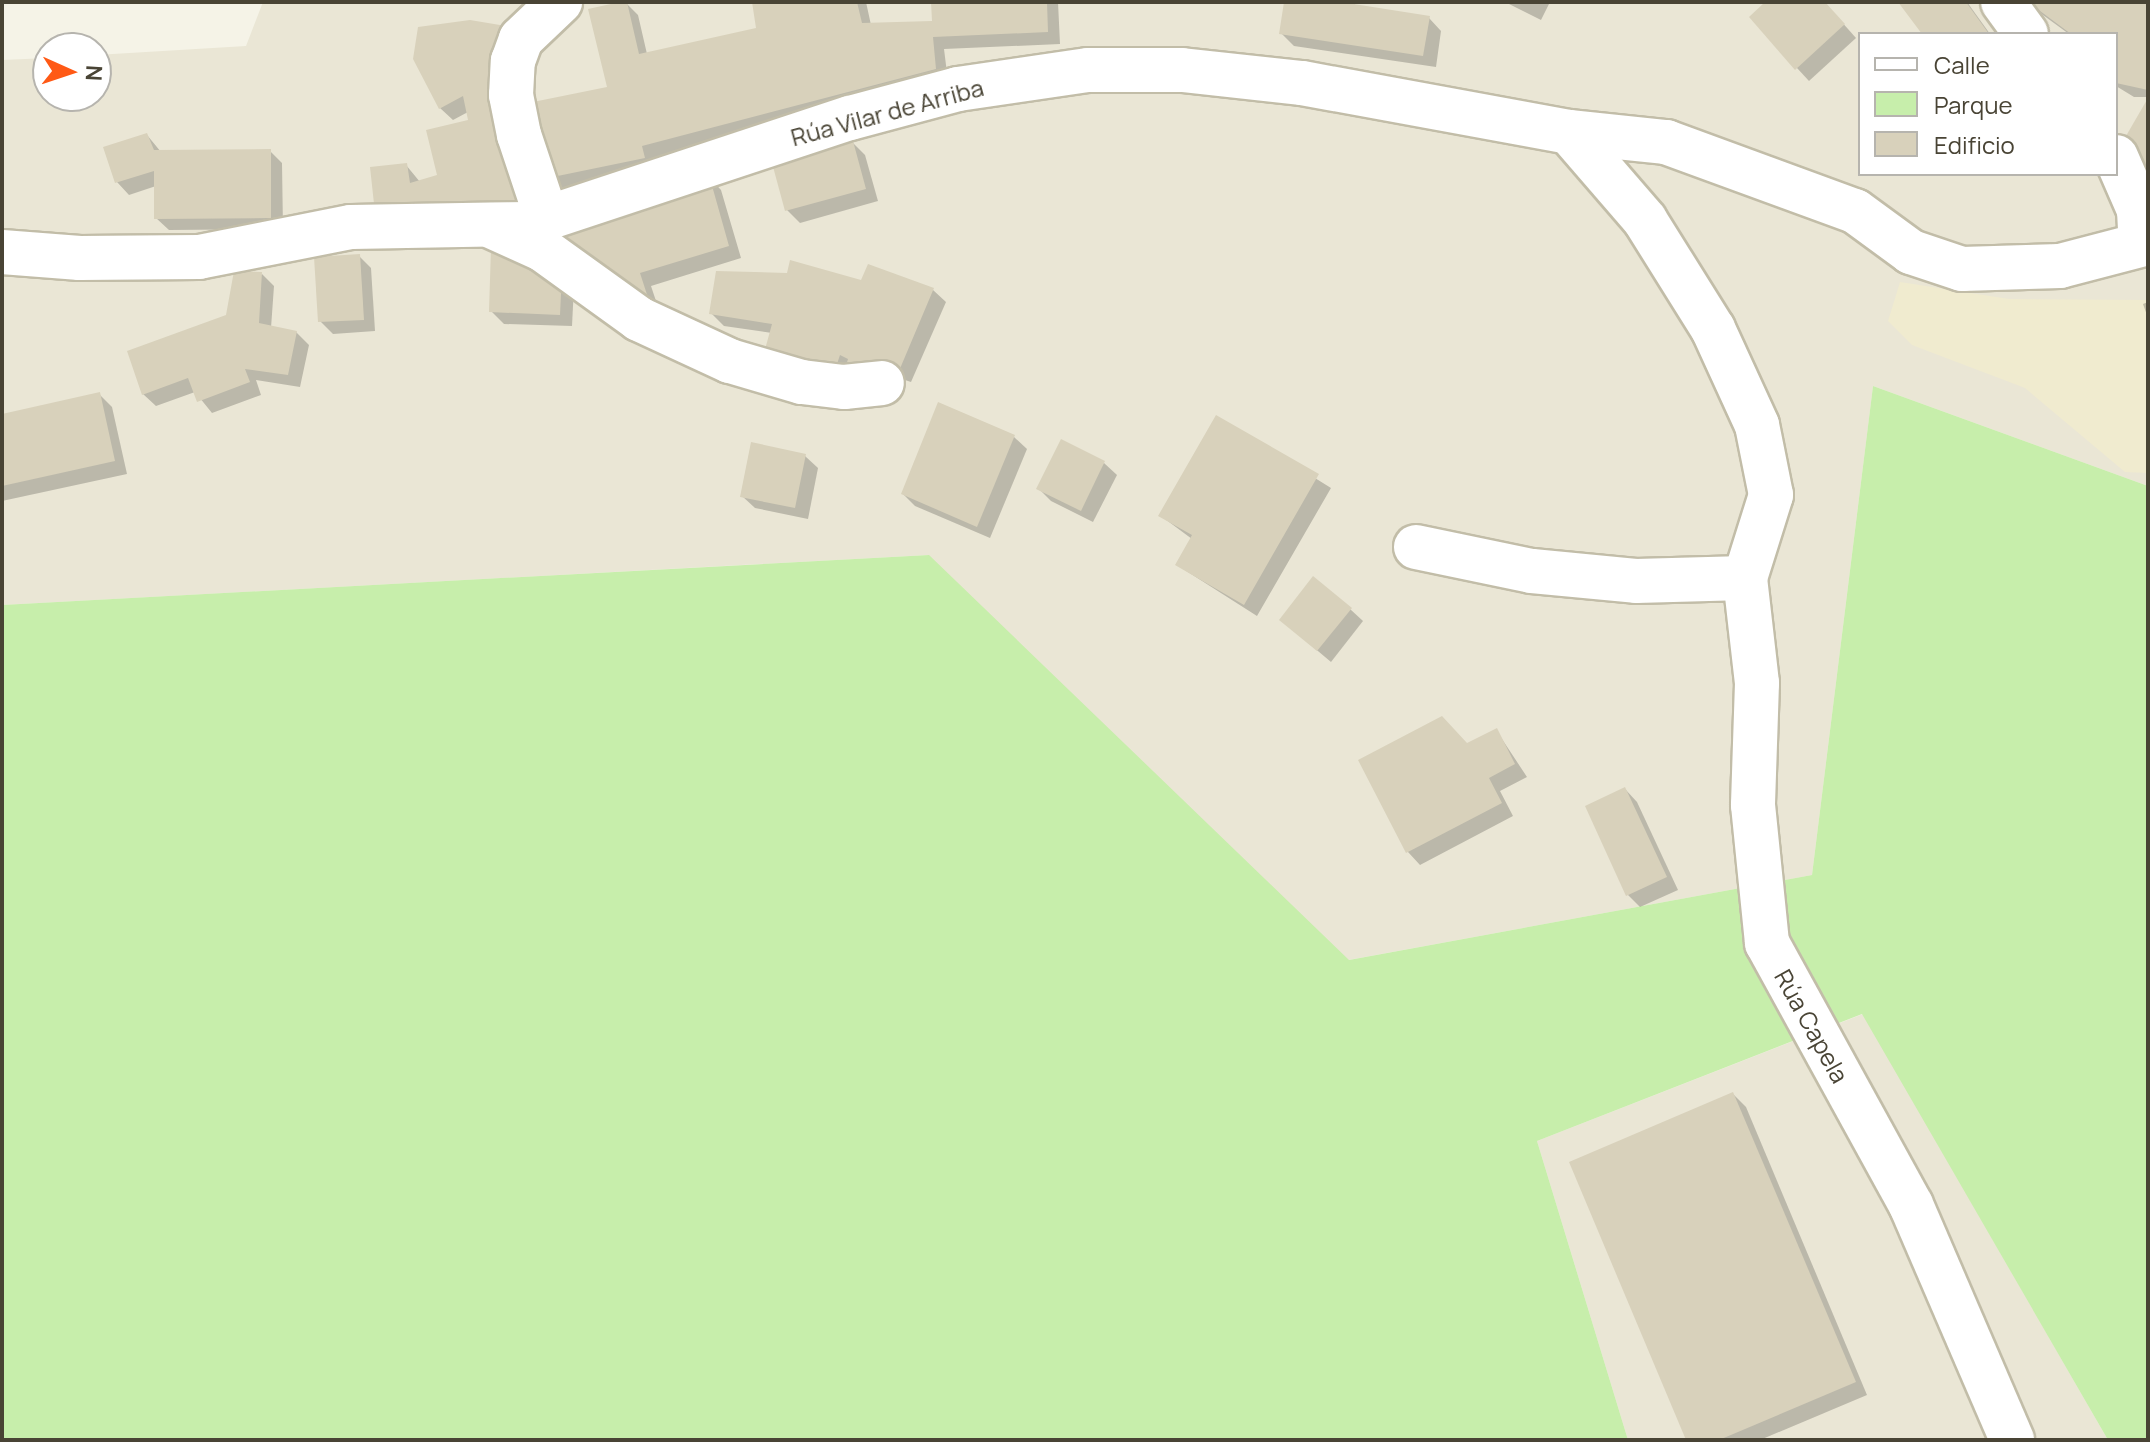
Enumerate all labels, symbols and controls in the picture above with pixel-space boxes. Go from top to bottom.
north arrow [32,32,112,112]
legend [1858,32,2118,176]
text: Calle [1934,48,1990,81]
text: N [79,64,109,82]
street label: Rúa Vilar de Arriba [788,72,986,152]
text: Parque [1934,88,2012,121]
text: Edificio [1934,128,2015,161]
street label: Rúa Capela [1769,964,1855,1088]

